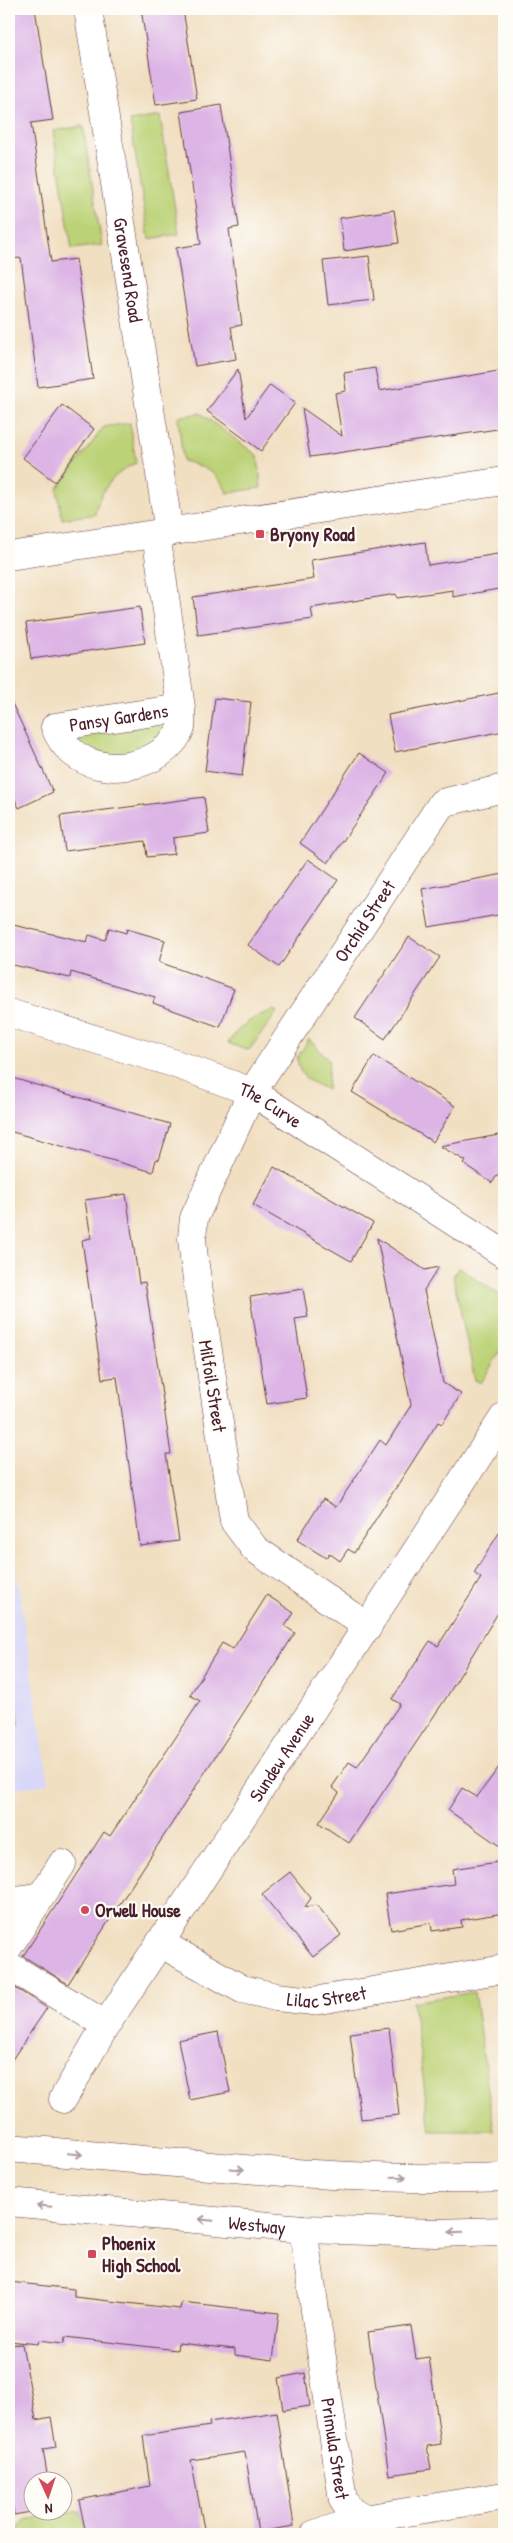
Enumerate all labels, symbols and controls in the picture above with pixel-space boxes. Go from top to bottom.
street label: Gravesend Road [107,216,149,325]
place label: Bryony Road [270,521,355,548]
marker: Bryony Road [254,528,266,540]
street label: Pansy Gardens [67,697,170,738]
street label: Orchid Street [328,874,401,967]
street label: The Curve [236,1076,307,1134]
street label: Milfoil Street [193,1338,233,1434]
street label: Sundew Avenue [243,1707,320,1806]
place label: Orwell House [95,1897,181,1923]
marker: Orwell House [79,1904,91,1916]
street label: Lilac Street [286,1979,369,2014]
one-way arrow [66,2150,82,2159]
one-way arrow [228,2165,244,2174]
one-way arrow [391,2173,407,2182]
one-way arrow [36,2201,52,2210]
street label: Westway [227,2209,287,2240]
one-way arrow [198,2216,214,2225]
one-way arrow [448,2227,464,2237]
place label: Phoenix High School [102,2230,181,2279]
marker: Phoenix High School [86,2248,98,2260]
street label: Primula Street [315,2396,356,2502]
north arrow [22,2470,72,2520]
text: N [44,2500,53,2519]

